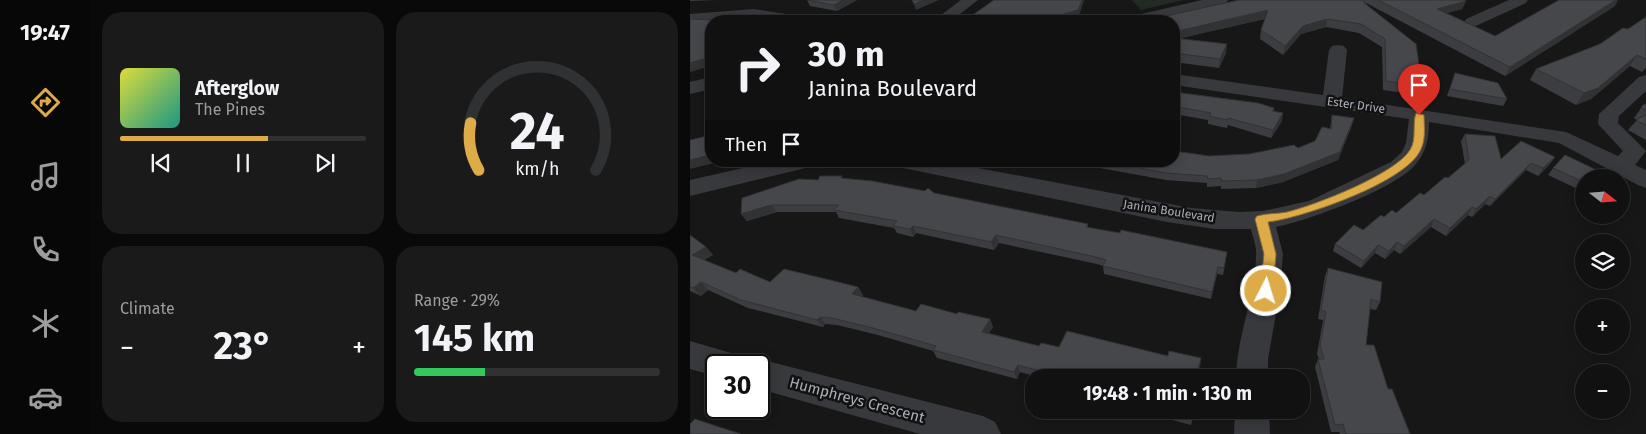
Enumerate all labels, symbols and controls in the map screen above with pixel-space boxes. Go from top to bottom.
text: 19:47 [20,19,70,46]
text: 30 m [808,33,885,75]
icon: right [725,35,790,100]
pin [1398,64,1440,115]
icon: arrive [1405,71,1433,99]
text: Janina Boulevard [808,75,977,102]
text: Afterglow [195,77,279,100]
icon: directions [28,85,63,120]
street label: Ester Drive [1326,94,1386,116]
text: The Pines [195,100,265,119]
text: 24 [510,100,564,163]
icon: arrive [777,130,805,158]
text: Then [725,133,767,156]
icon: previous [147,149,175,177]
icon: pause [229,149,257,177]
icon: next [311,149,339,177]
text: km/h [515,158,559,180]
icon: music [28,159,63,194]
north arrow [1575,169,1630,224]
map controls [1575,169,1630,419]
street label: Janina Boulevard [1122,197,1216,225]
icon: phone [28,232,63,267]
button: layers [1575,234,1630,289]
position arrow [1239,264,1291,316]
text: Range · 29% [414,291,500,310]
text: Climate [120,299,175,318]
button: + [1575,299,1630,354]
icon: climate [28,306,63,341]
text: 145 km [414,315,535,361]
text: 23° [214,323,273,369]
text: − [120,331,134,364]
text: + [352,331,366,364]
speed limit sign: 30 [705,354,770,419]
button: − [1575,364,1630,419]
street label: Humphreys Crescent [787,373,927,427]
icon: car [28,380,63,415]
text: 19:48 · 1 min · 130 m [1083,382,1252,405]

